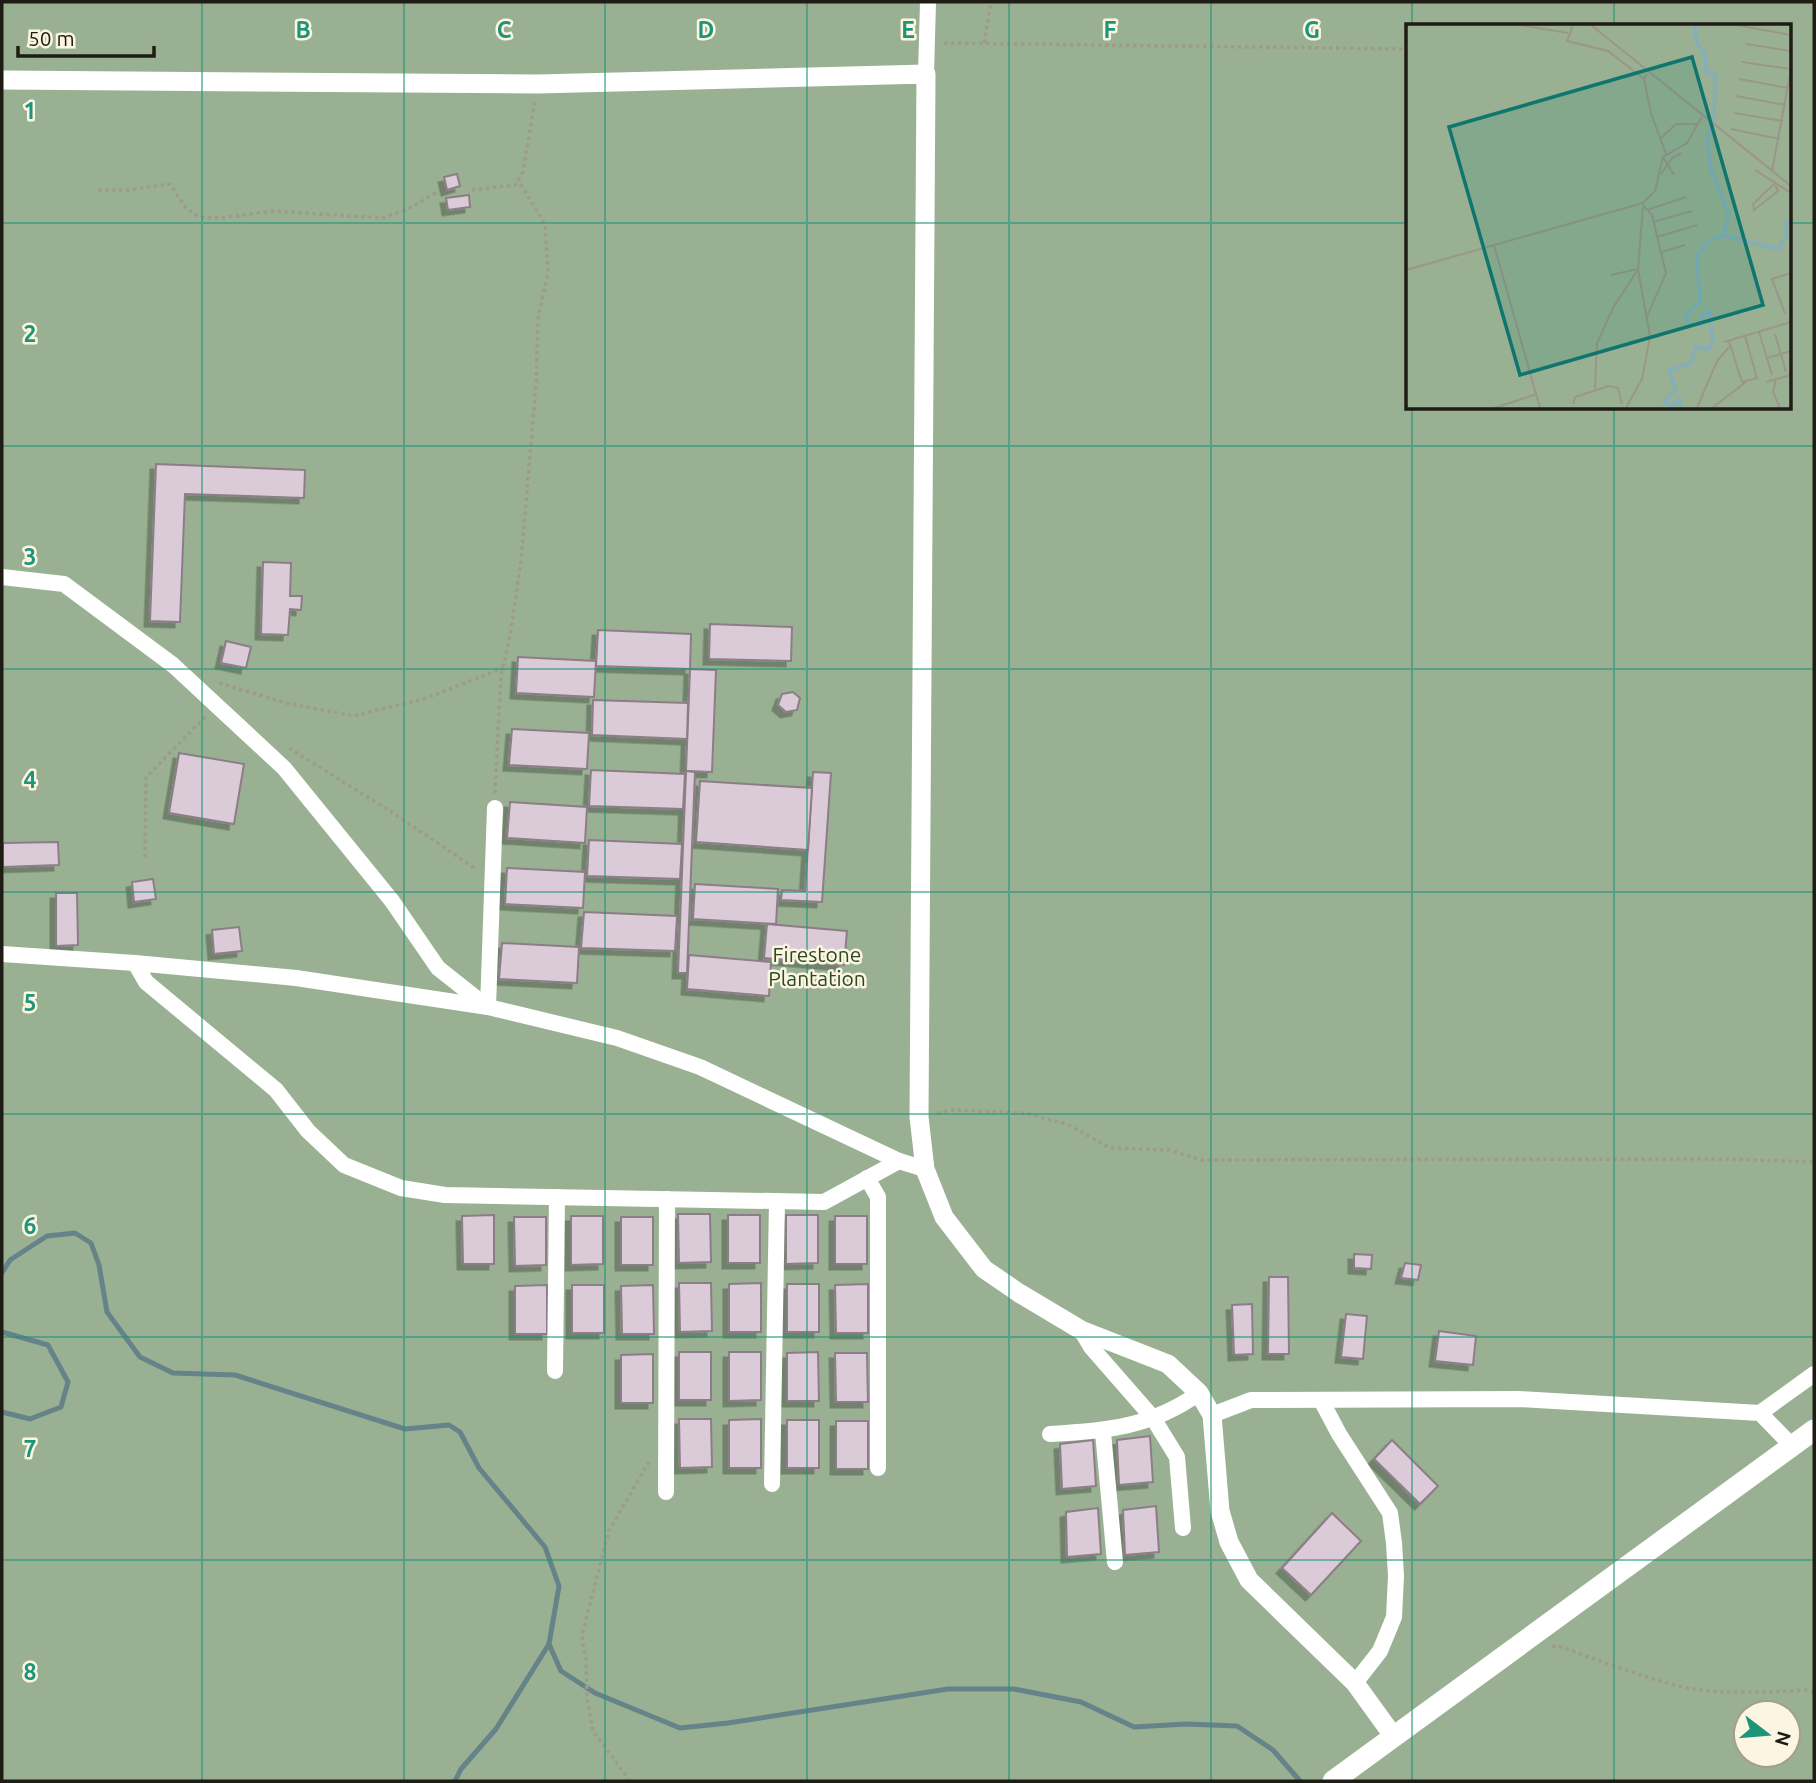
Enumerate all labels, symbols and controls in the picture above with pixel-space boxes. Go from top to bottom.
scale bar [18,14,154,58]
text: B [295,17,311,42]
text: C [497,17,512,42]
text: D [698,17,714,42]
text: E [901,17,915,42]
text: F [1104,17,1117,42]
text: G [1304,17,1320,42]
inset map [1406,24,1792,410]
text: 50 m [28,26,75,50]
text: 1 [24,98,36,123]
text: 2 [24,321,36,346]
text: 3 [24,544,36,569]
text: 4 [24,767,37,792]
park label: Firestone Plantation [768,942,866,990]
text: 5 [24,990,36,1015]
text: 6 [24,1213,37,1238]
text: 7 [24,1436,36,1461]
text: 8 [24,1659,36,1684]
north arrow [1732,1699,1802,1769]
text: N [1771,1729,1796,1749]

